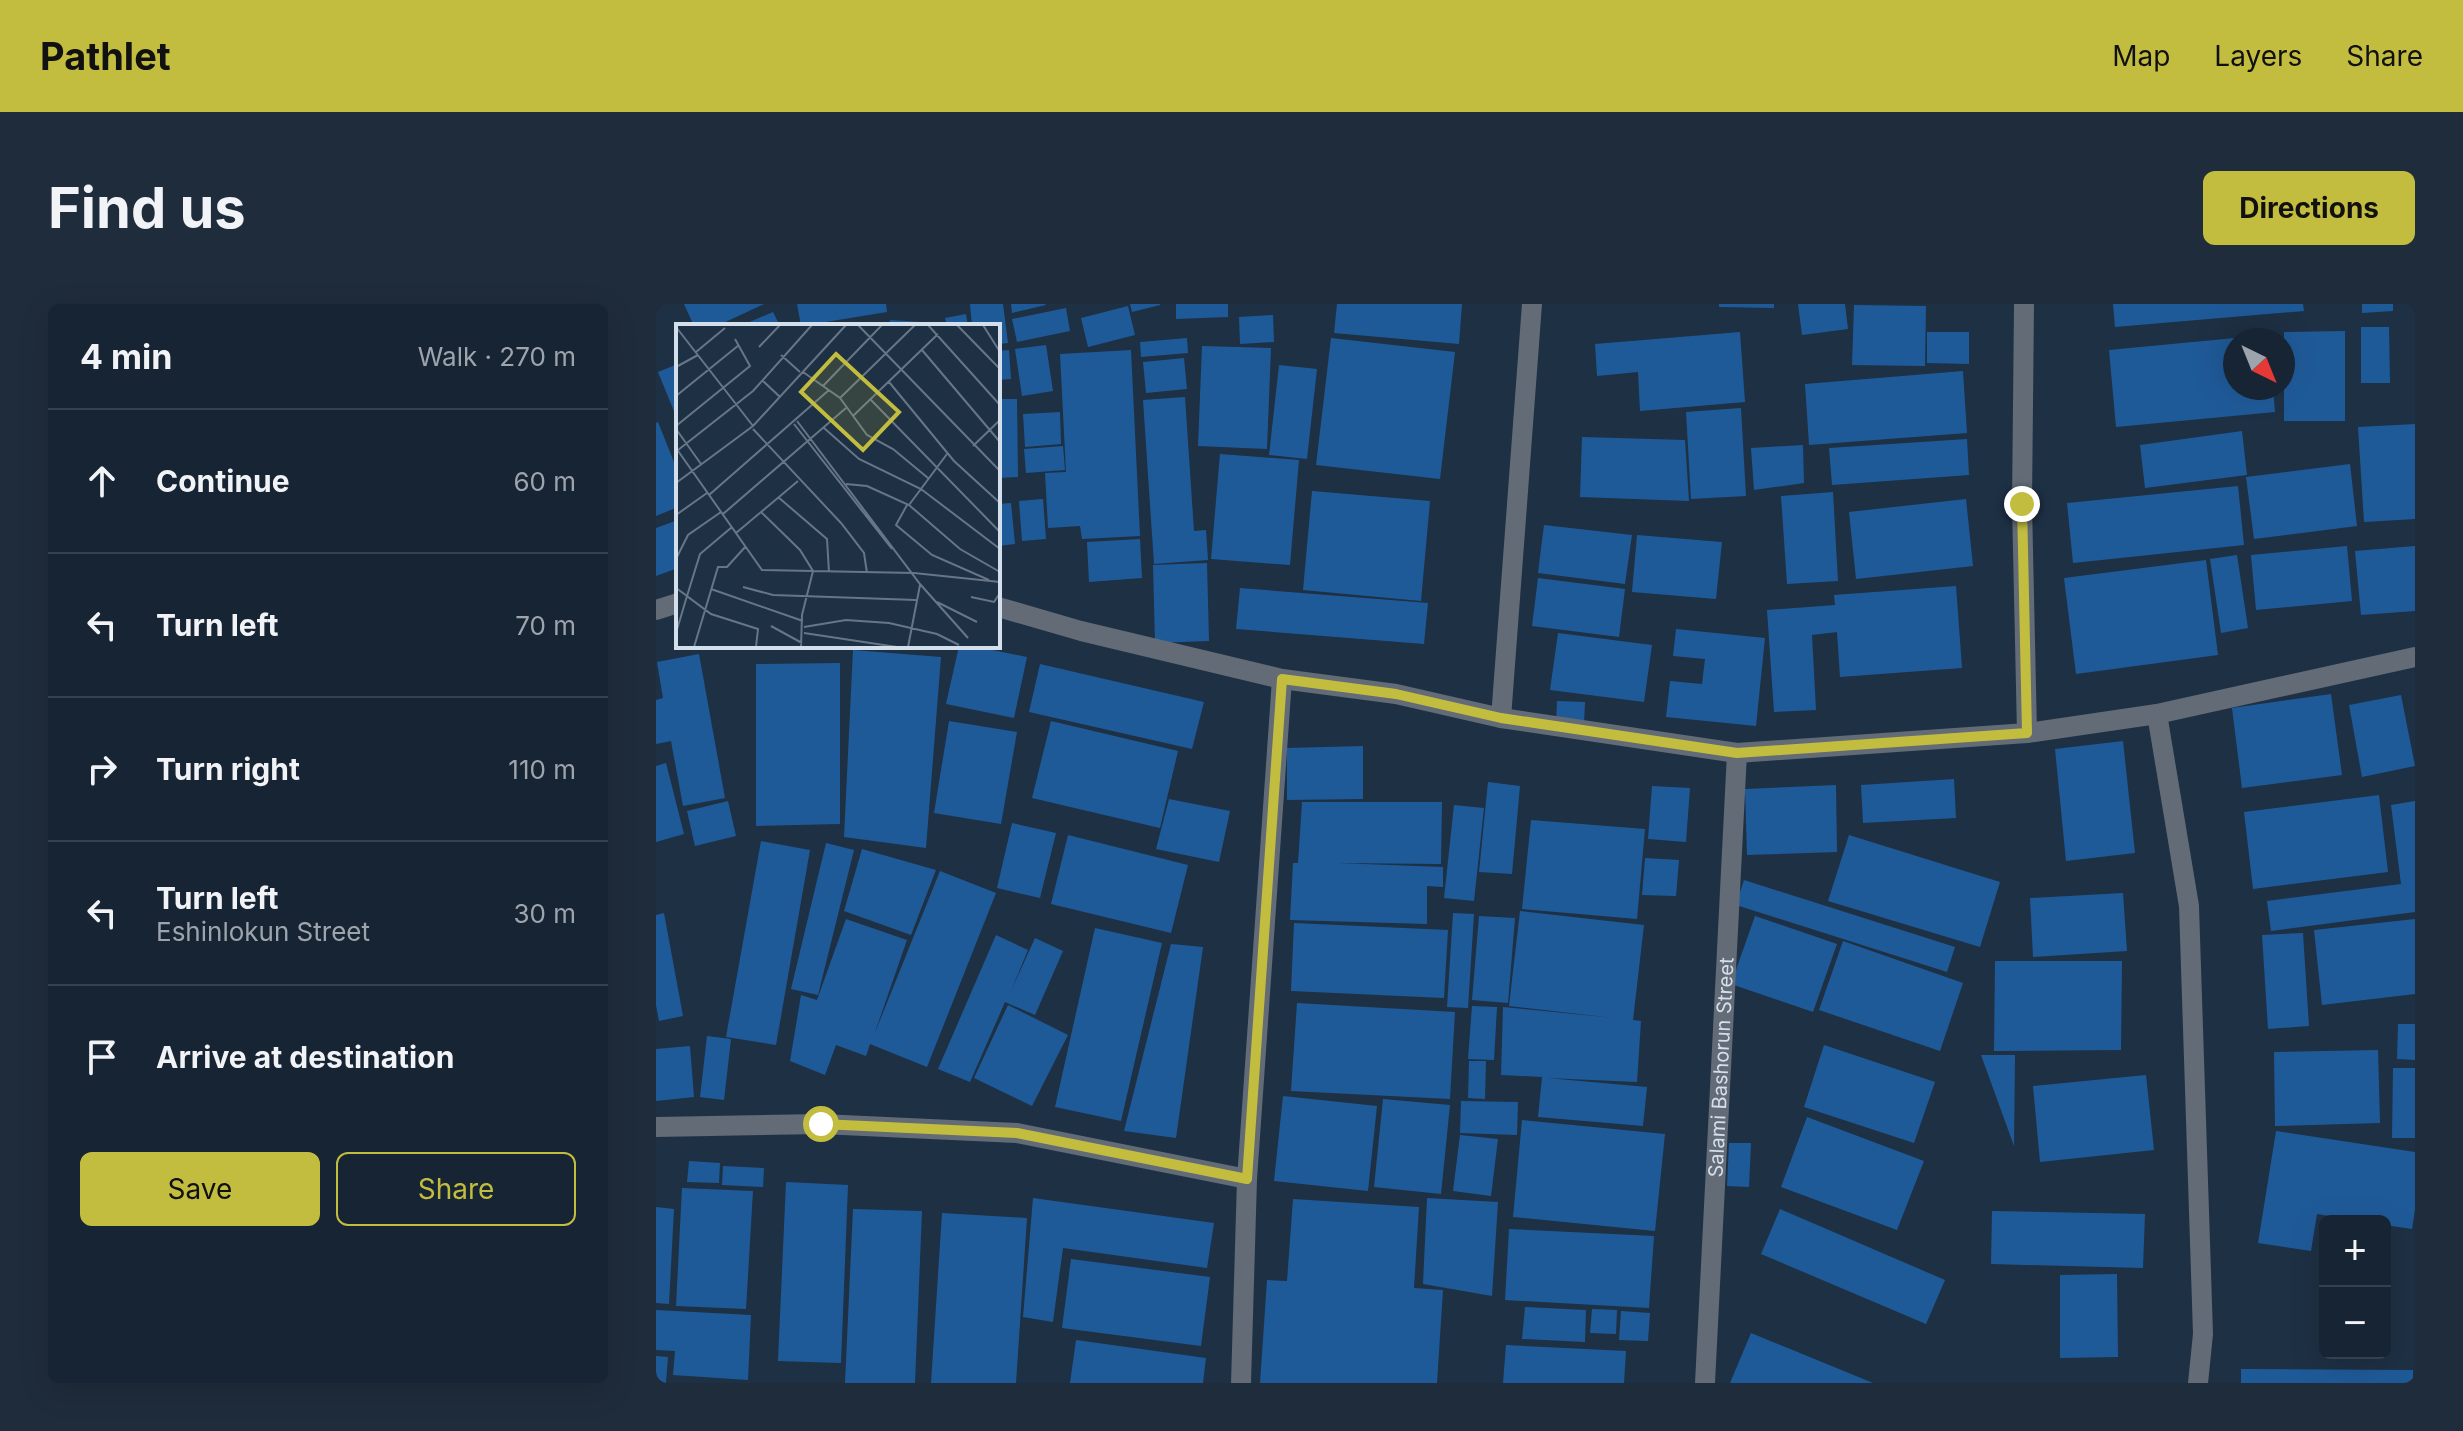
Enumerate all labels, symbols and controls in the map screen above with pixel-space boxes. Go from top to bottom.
text: Pathlet [40,33,171,79]
text: Map [2112,39,2170,73]
text: Layers [2214,39,2302,73]
text: Share [2346,39,2423,73]
button: Directions [2203,171,2415,245]
text: Find us [48,174,246,242]
inset map [676,324,1000,648]
north arrow [2223,328,2295,400]
text: 4 min [80,336,172,377]
text: Walk · 270 m [418,341,576,372]
icon: ahead [80,459,124,503]
text: Continue [156,463,290,499]
text: 60 m [513,466,576,497]
route end [2004,486,2040,522]
icon: left [80,603,124,647]
text: Turn left [156,607,278,643]
text: 70 m [515,610,576,641]
icon: right [80,747,124,791]
text: Turn right [156,751,300,787]
text: 110 m [508,754,576,785]
text: Turn left [156,880,278,916]
icon: left [80,891,124,935]
text: 30 m [513,898,576,929]
text: Eshinlokun Street [156,916,370,947]
street label: Salami Bashorun Street [1703,956,1739,1178]
icon: arrive [80,1035,124,1079]
text: Arrive at destination [156,1039,454,1075]
route start [803,1106,839,1142]
button: Save [80,1152,320,1226]
button: Share [336,1152,576,1226]
map controls [2319,1215,2391,1359]
button: + [2319,1215,2391,1287]
button: − [2319,1287,2391,1359]

